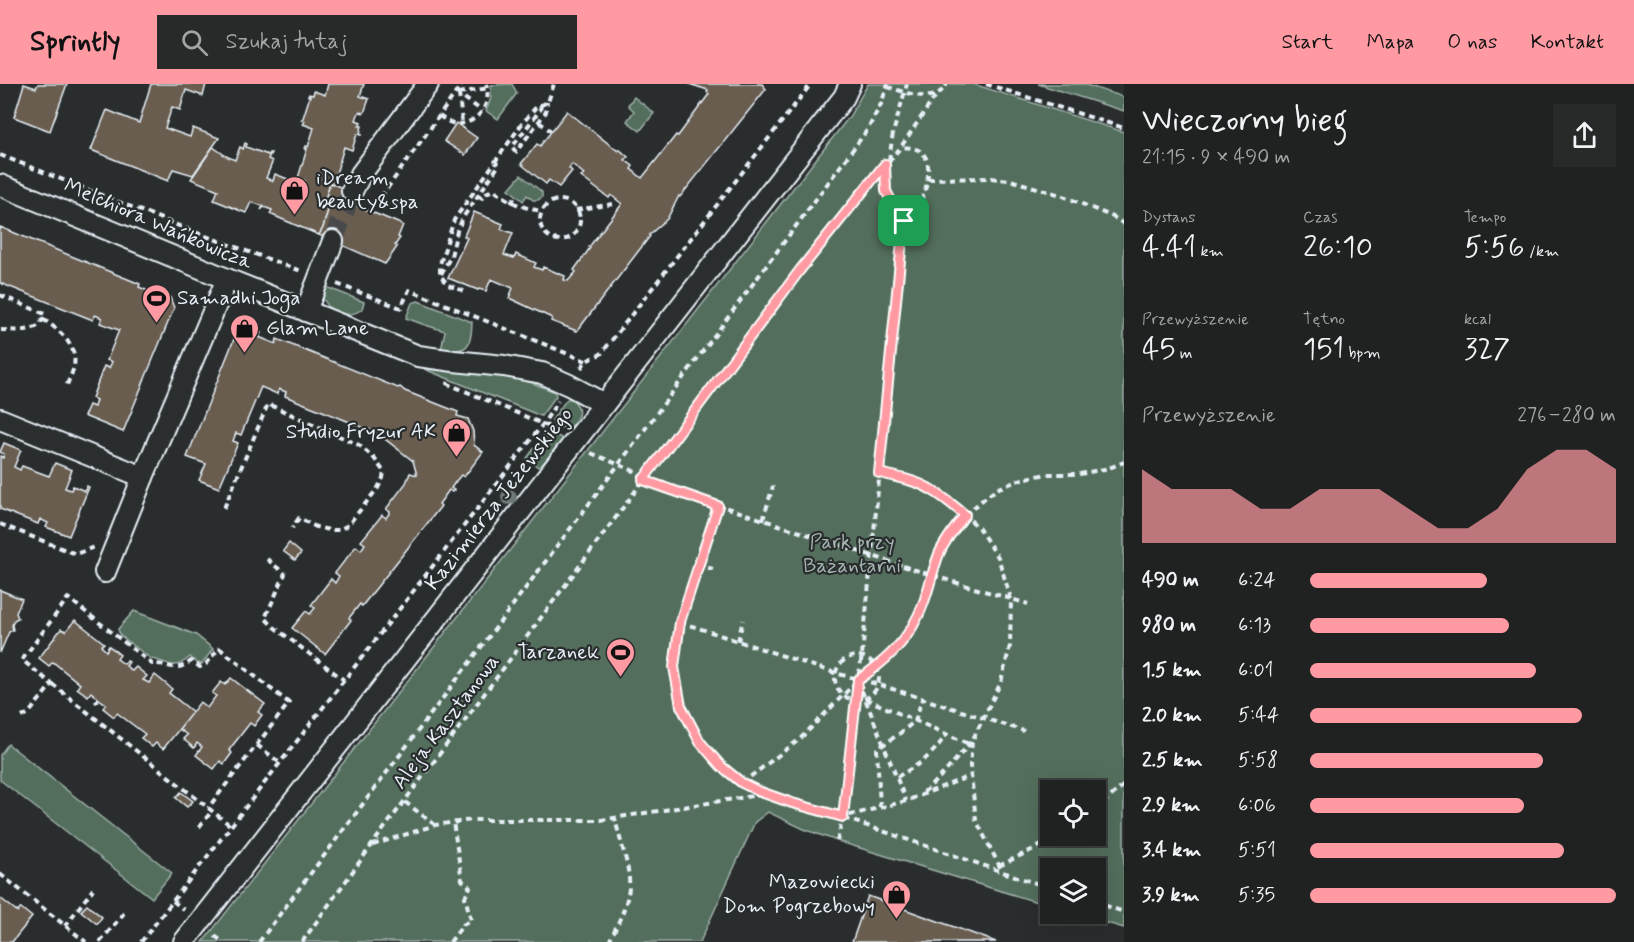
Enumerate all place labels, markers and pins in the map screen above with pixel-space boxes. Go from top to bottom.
place label: iDream beauty&spa [316,164,419,216]
shop icon: iDream beauty&spa [279,174,311,216]
pin [878,195,929,246]
sports icon: Samadhi Joga [140,282,172,324]
place label: Samadhi Joga [177,284,301,313]
shop icon: Glam Lane [229,312,261,354]
place label: Glam Lane [266,314,369,342]
shop icon: Studio Fryzur AK [441,416,473,458]
place label: Studio Fryzur AK [286,418,436,446]
sports icon: Tarzanek [604,636,636,678]
place label: Tarzanek [517,638,599,666]
place label: Mazowiecki Dom Pogrzebowy [723,868,875,920]
shop icon: Mazowiecki Dom Pogrzebowy [880,878,912,920]

